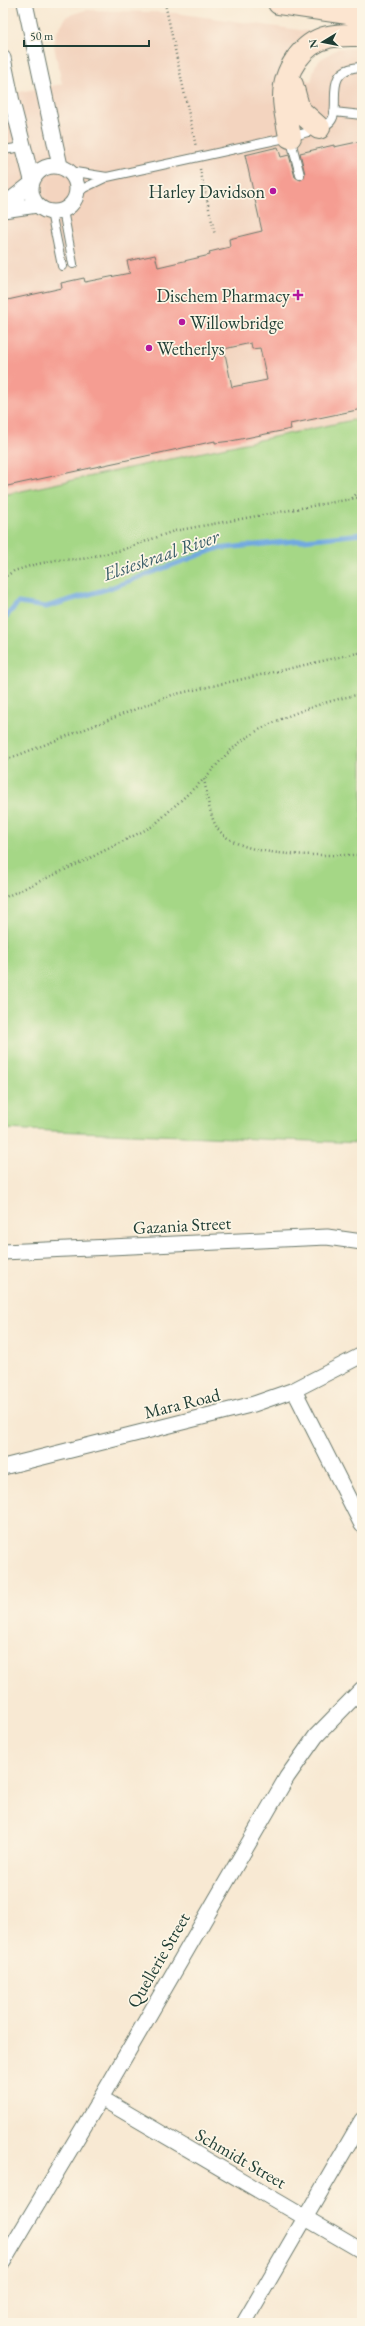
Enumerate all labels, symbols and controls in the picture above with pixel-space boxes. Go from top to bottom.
scale bar [24,22,149,48]
north arrow [303,22,343,62]
text: 50 m [30,28,54,44]
text: N [305,38,321,49]
place label: Harley Davidson [148,180,265,203]
marker: Harley Davidson [268,186,278,196]
place label: Dischem Pharmacy [157,284,290,307]
marker: Dischem Pharmacy [293,290,303,300]
place label: Willowbridge [190,311,284,334]
marker: Willowbridge [177,317,187,327]
place label: Wetherlys [157,337,225,360]
marker: Wetherlys [144,343,154,353]
water label: Elsieskraal River [99,523,223,587]
street label: Gazania Street [132,1211,232,1239]
street label: Mara Road [142,1382,223,1424]
street label: Quellerie Street [121,1908,195,2012]
street label: Schmidt Street [191,2123,291,2193]

